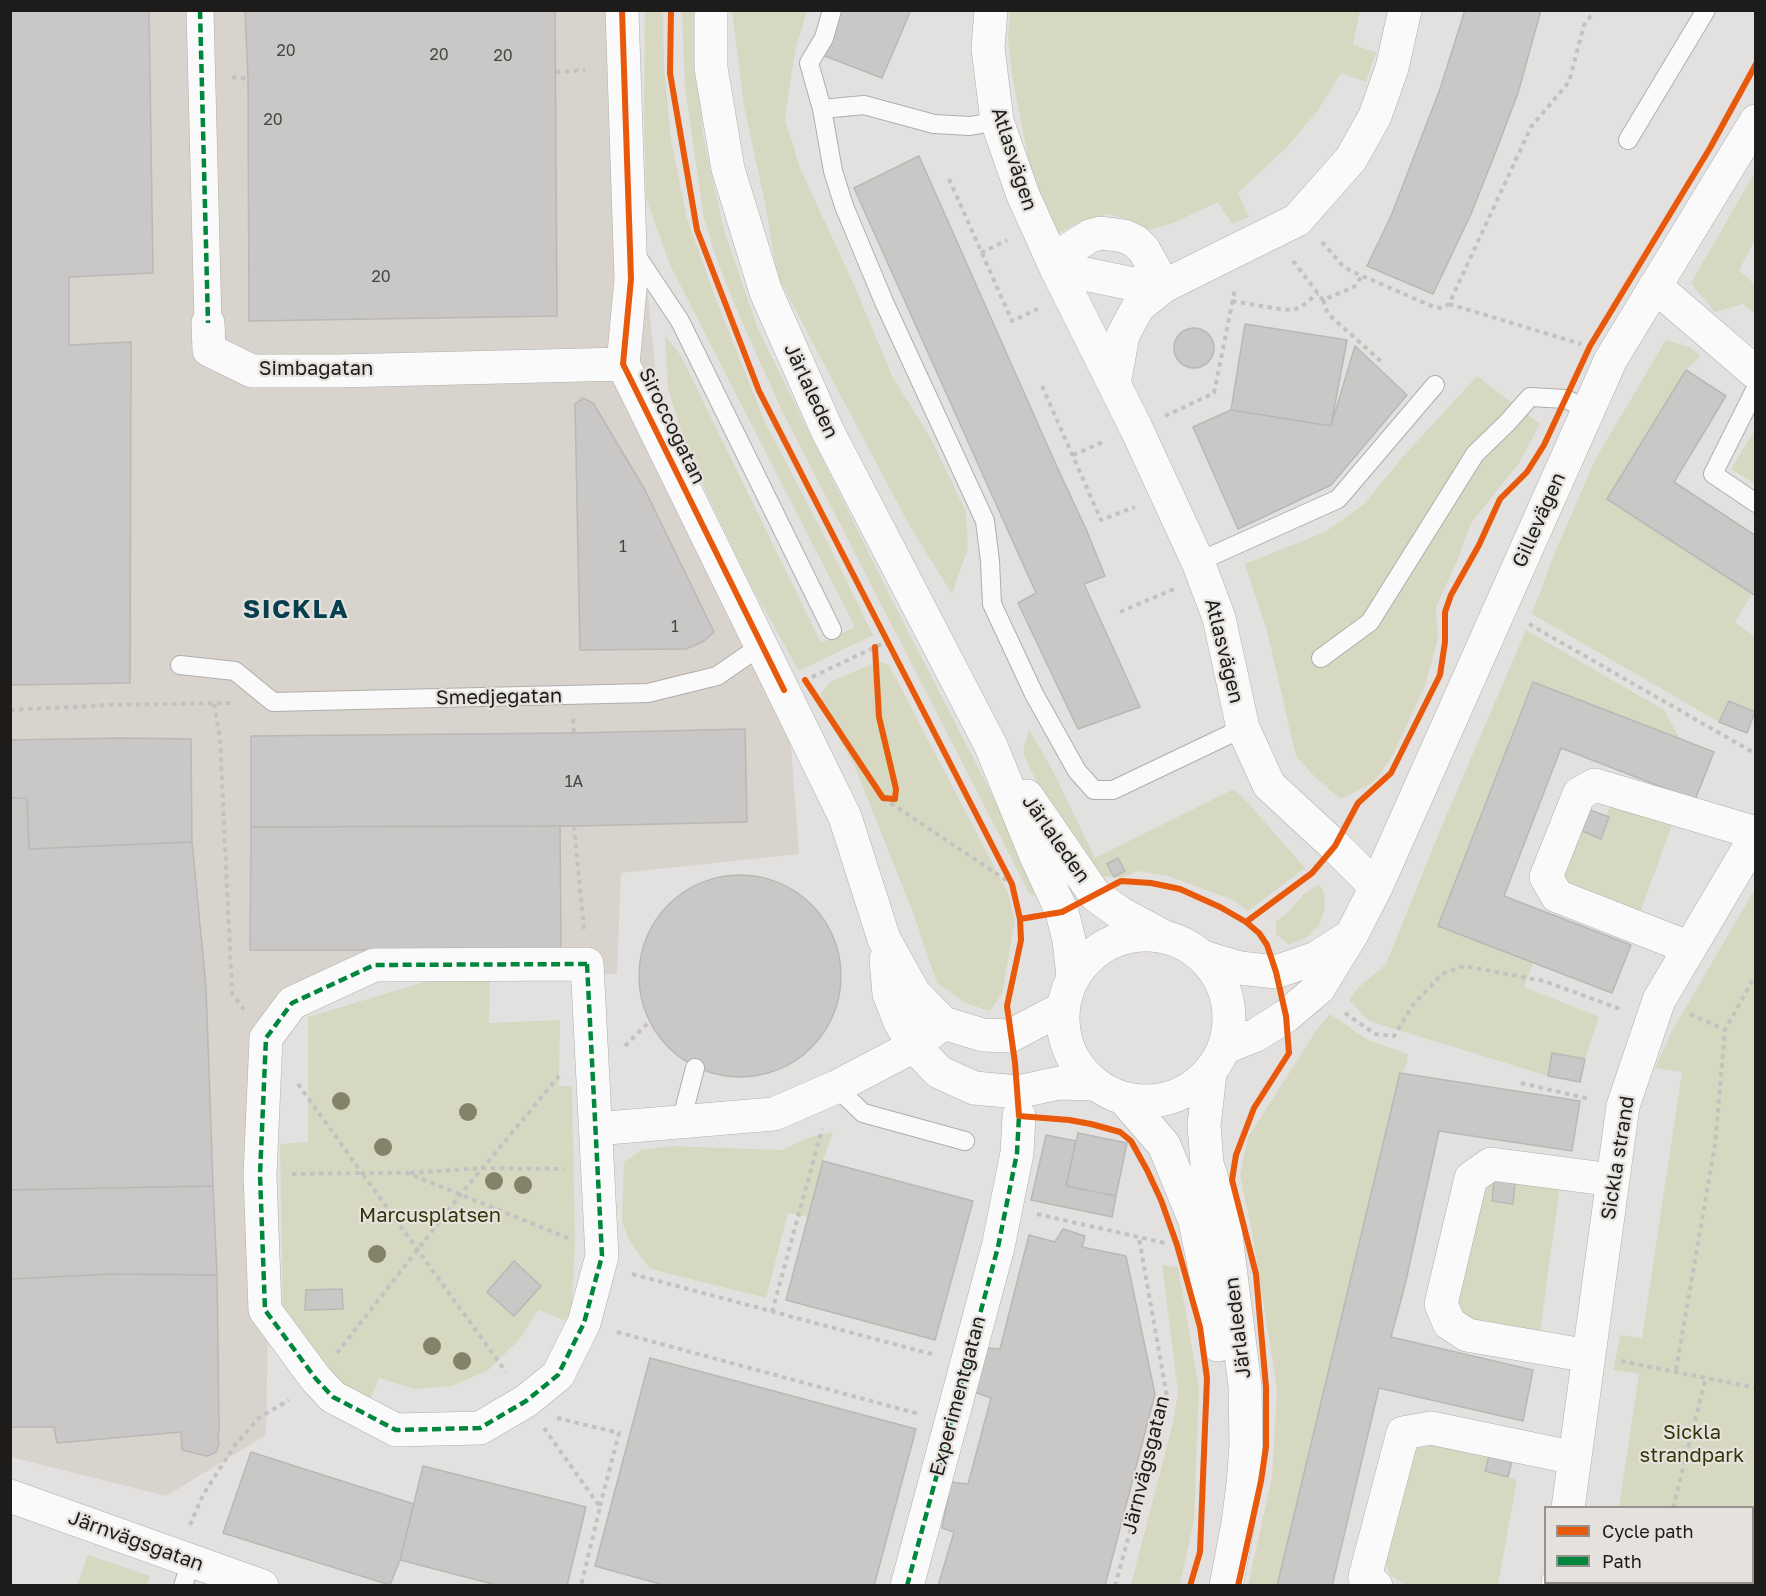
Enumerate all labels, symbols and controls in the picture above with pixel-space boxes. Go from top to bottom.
house number: 20 [276,41,296,61]
house number: 20 [429,45,449,65]
house number: 20 [493,46,513,66]
street label: Atlasvägen [986,104,1042,214]
house number: 20 [263,110,283,130]
house number: 20 [371,267,391,287]
street label: Järlaleden [779,340,843,442]
street label: Simbagatan [259,357,373,381]
street label: Siroccogatan [633,364,711,488]
street label: Gillevägen [1507,469,1571,571]
house number: 1 [619,537,627,557]
district label: SICKLA [243,594,349,626]
street label: Atlasvägen [1199,596,1249,706]
house number: 1 [671,617,679,637]
street label: Smedjegatan [436,684,562,710]
house number: 1A [565,772,583,792]
street label: Järlaleden [1017,790,1095,888]
street label: Sickla strand [1596,1094,1640,1222]
park label: Marcusplatsen [359,1204,501,1228]
street label: Järlaleden [1220,1276,1256,1380]
street label: Experimentgatan [925,1313,991,1479]
street label: Järnvägsgatan [1117,1393,1175,1537]
park label: Sickla strandpark [1640,1421,1744,1468]
street label: Järnvägsgatan [65,1505,207,1577]
legend [1544,1506,1754,1584]
text: Cycle path [1602,1520,1694,1542]
text: Path [1602,1550,1642,1572]

